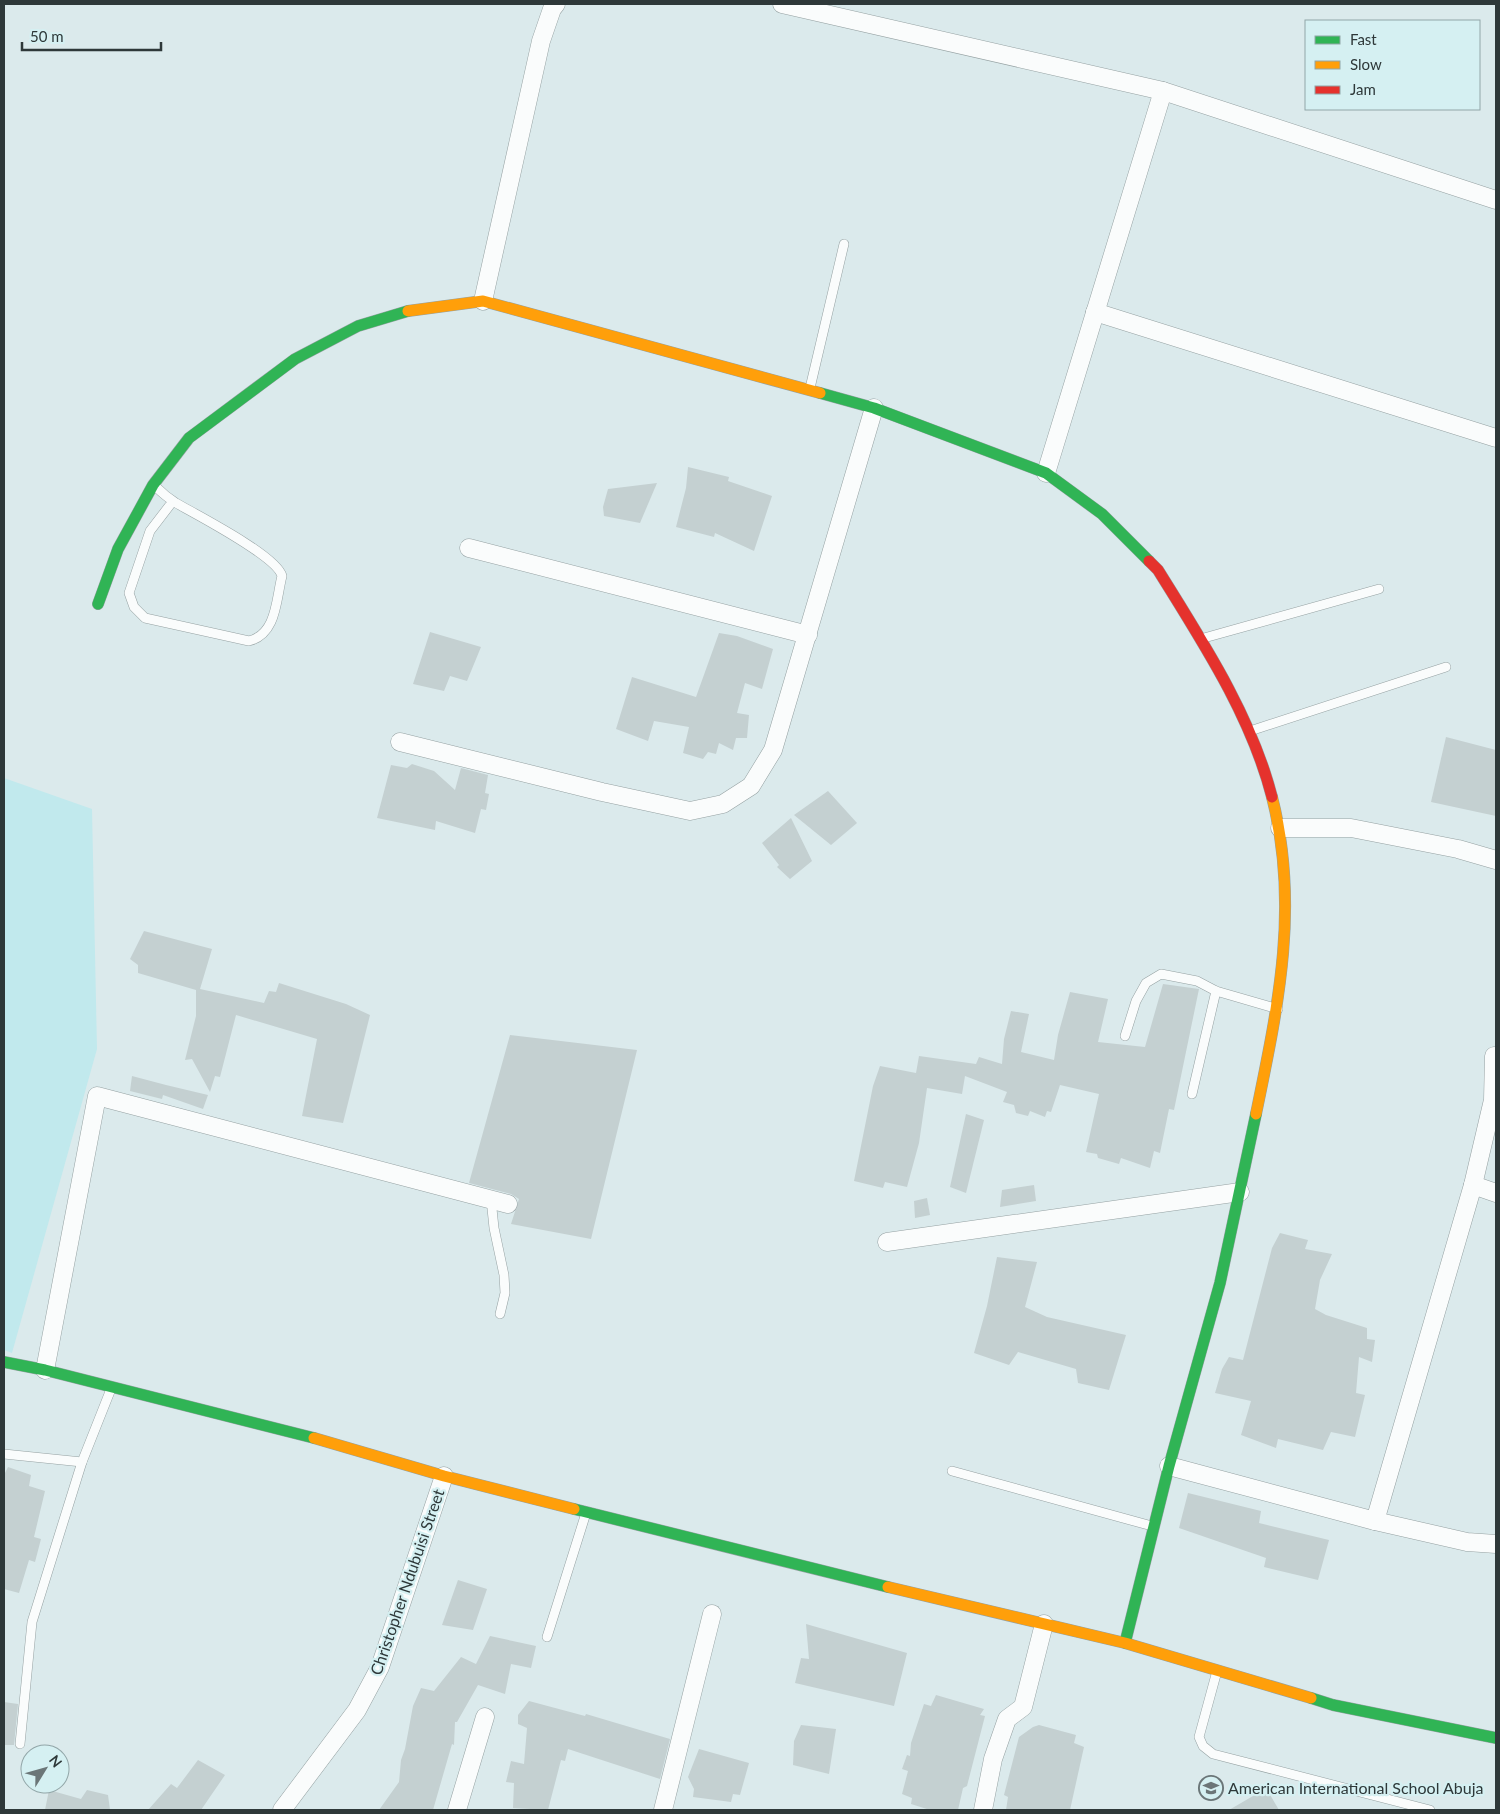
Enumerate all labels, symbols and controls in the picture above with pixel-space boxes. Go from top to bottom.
scale bar [22,20,161,52]
legend [1305,20,1480,110]
text: 50 m [30,27,64,45]
text: Fast [1350,30,1377,48]
text: Slow [1350,55,1382,73]
text: Jam [1350,80,1376,98]
street label: Christopher Ndubuisi Street [366,1486,447,1677]
north arrow [20,1744,70,1794]
text: N [46,1751,66,1770]
school or university icon: American International School Abuja [1198,1775,1224,1801]
place label: American International School Abuja [1228,1778,1483,1797]

